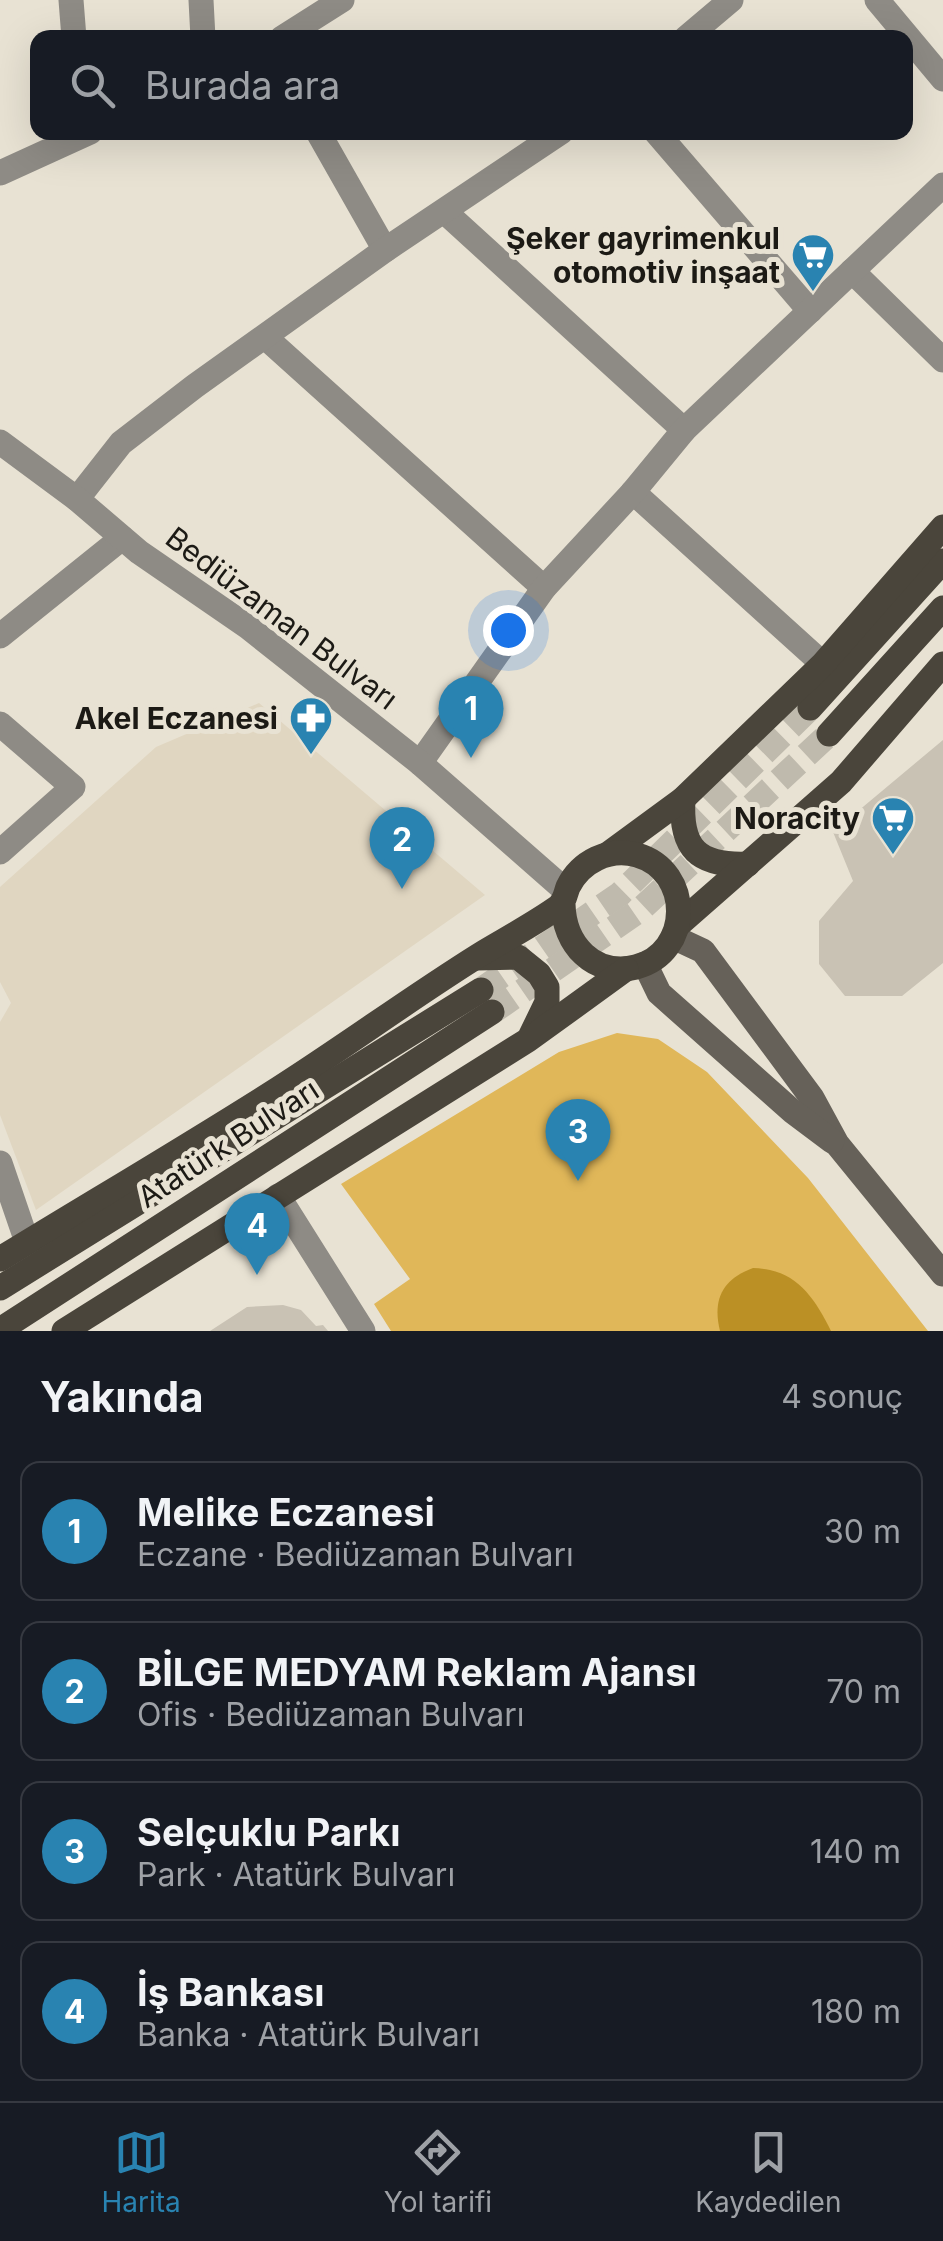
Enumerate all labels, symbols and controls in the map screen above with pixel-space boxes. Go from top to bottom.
search box [30,30,913,140]
icon: search [65,58,120,113]
text: Burada ara [145,62,340,108]
place label: Şeker gayrimenkul otomotiv inşaat [506,220,780,290]
supermarket icon: Şeker gayrimenkul otomotiv inşaat [790,232,836,293]
street label: Bediüzaman Bulvarı [159,519,405,717]
your location [483,605,534,656]
pin: 1 [438,676,504,758]
pharmacy icon: Akel Eczanesi [288,695,334,756]
place label: Akel Eczanesi [74,700,278,736]
supermarket icon: Noracity [870,795,916,856]
place label: Noracity [734,800,860,836]
pin: 2 [370,806,434,889]
street label: Atatürk Bulvarı [131,1071,325,1215]
pin: 3 [546,1098,610,1181]
pin: 4 [224,1192,290,1275]
text: Yakında [40,1371,204,1422]
text: 4 sonuç [781,1377,903,1416]
text: Melike Eczanesi [137,1489,435,1535]
text: 1 [68,1512,81,1551]
text: 30 m [824,1512,901,1551]
text: Eczane · Bediüzaman Bulvarı [137,1535,574,1574]
text: BİLGE MEDYAM Reklam Ajansı [137,1649,697,1695]
text: 2 [64,1672,85,1711]
text: 70 m [826,1672,901,1711]
text: Ofis · Bediüzaman Bulvarı [137,1695,524,1734]
text: Selçuklu Parkı [137,1809,400,1855]
text: 3 [64,1832,85,1871]
text: 140 m [810,1832,901,1871]
text: Park · Atatürk Bulvarı [137,1855,455,1894]
text: İş Bankası [137,1969,325,2015]
text: 4 [64,1992,85,2031]
text: 180 m [811,1992,901,2031]
text: Banka · Atatürk Bulvarı [137,2015,480,2054]
tab: Harita [102,2125,181,2219]
tab: Yol tarifi [384,2125,492,2219]
tab: Kaydedilen [695,2125,841,2219]

